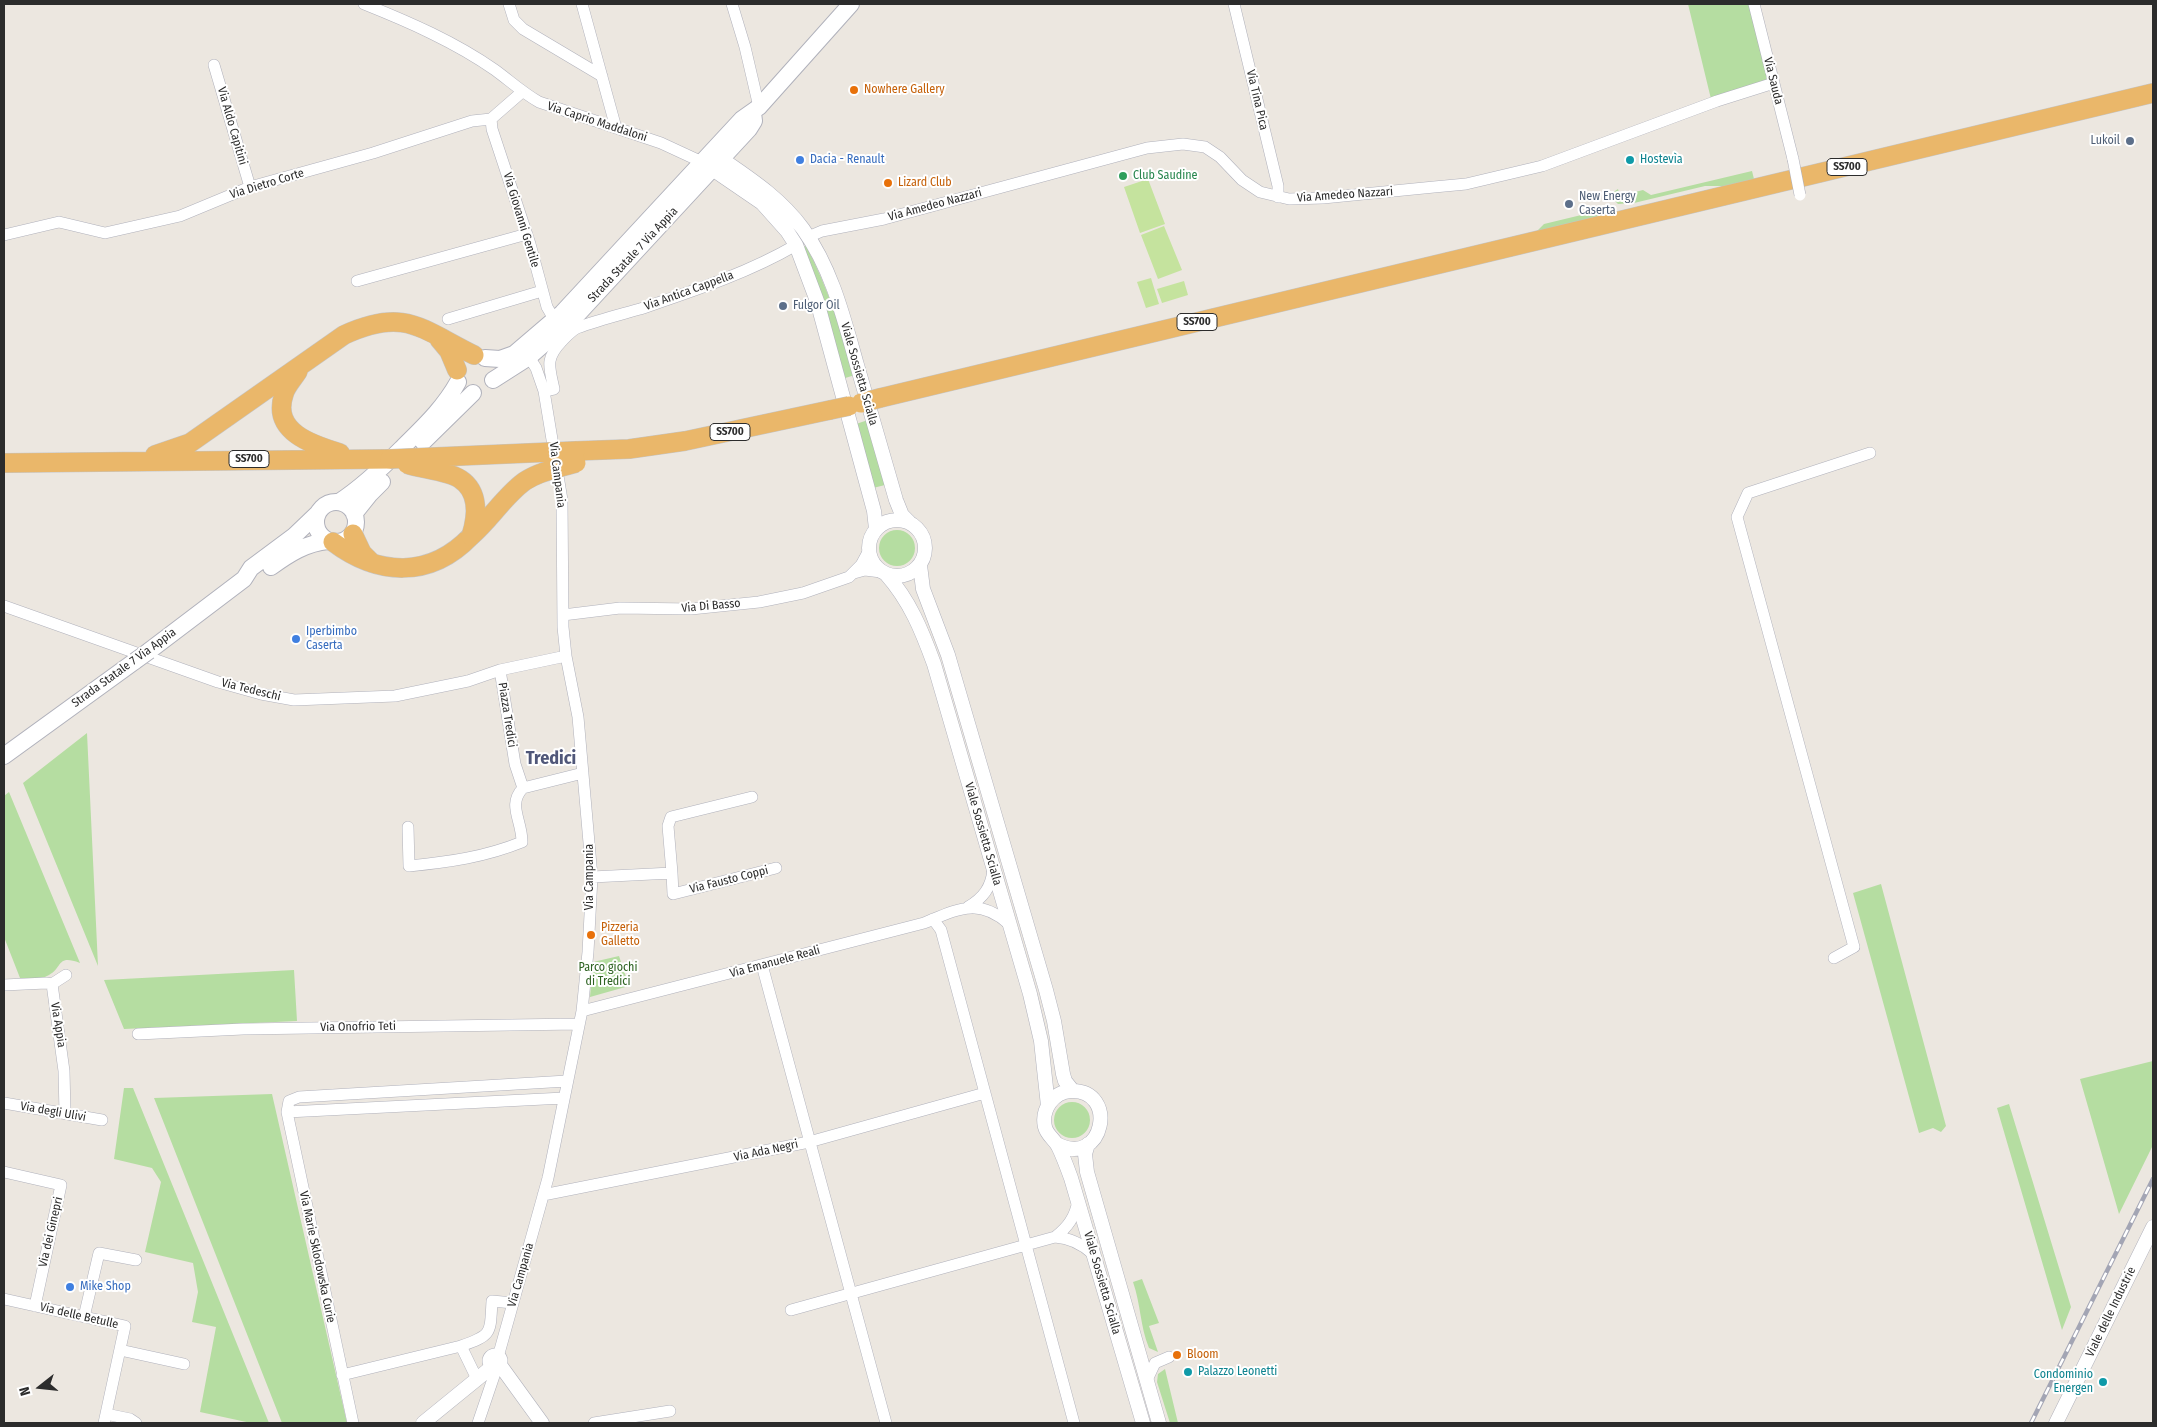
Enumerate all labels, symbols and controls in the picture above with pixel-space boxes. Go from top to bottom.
street label: Via Sauda [1760,56,1786,106]
street label: Via Tina Pica [1243,68,1271,132]
place label: Nowhere Gallery [864,83,945,97]
marker: Nowhere Gallery [848,84,860,96]
street label: Via Aldo Capitini [214,85,250,167]
street label: Via Caprio Maddaloni [545,99,649,145]
place label: Lukoil [2091,134,2120,148]
marker: Lukoil [2124,135,2136,147]
place label: Dacia - Renault [810,153,885,167]
place label: Hostevìa [1640,153,1683,167]
marker: Dacia - Renault [794,154,806,166]
marker: Hostevìa [1624,154,1636,166]
road number: SS700 [1827,158,1867,176]
street label: Via Dietro Corte [228,166,306,202]
place label: Club Saudine [1133,169,1197,183]
marker: Club Saudine [1117,170,1129,182]
street label: Via Giovanni Gentile [500,171,542,269]
place label: Lizard Club [898,176,952,190]
marker: Lizard Club [882,177,894,189]
street label: Via Amedeo Nazzari [1296,184,1394,206]
street label: Via Amedeo Nazzari [887,186,983,224]
place label: New Energy Caserta [1579,190,1636,218]
marker: New Energy Caserta [1563,198,1575,210]
street label: Strada Statale 7 Via Appia [585,204,681,306]
street label: Via Antica Cappella [642,268,736,314]
place label: Fulgor Oil [793,299,840,313]
marker: Fulgor Oil [777,300,789,312]
road number: SS700 [1177,314,1217,331]
street label: Viale Sossietta Scialla [837,321,881,427]
road number: SS700 [710,424,750,441]
street label: Via Campania [546,441,568,509]
road number: SS700 [229,450,269,468]
street label: Via Di Basso [681,596,741,616]
street label: Strada Statale 7 Via Appia [69,625,179,711]
place label: Iperbimbo Caserta [306,625,357,653]
marker: Iperbimbo Caserta [290,633,302,645]
street label: Via Tedeschi [220,676,282,704]
street label: Piazza Tredici [495,681,519,749]
district label: Tredici [526,748,576,770]
street label: Viale Sossietta Scialla [961,781,1005,887]
street label: Via Campania [583,844,597,910]
street label: Via Fausto Coppi [688,863,770,897]
place label: Pizzeria Galletto [601,921,640,949]
marker: Pizzeria Galletto [585,929,597,941]
street label: Via Emanuele Reali [728,943,822,981]
park label: Parco giochi di Tredici [579,961,637,989]
street label: Via Appia [47,1001,69,1049]
street label: Via Onofrio Teti [320,1019,396,1035]
street label: Via degli Ulivi [19,1099,87,1125]
street label: Via Ada Negri [733,1137,799,1165]
street label: Via Marie Sklodowska Curie [296,1190,338,1324]
street label: Via dei Ginepri [36,1195,66,1269]
street label: Viale Sossietta Scialla [1080,1230,1124,1336]
street label: Via Campania [505,1241,537,1309]
street label: Viale delle Industrie [2083,1265,2139,1359]
place label: Mike Shop [80,1280,131,1294]
marker: Mike Shop [64,1281,76,1293]
street label: Via delle Betulle [38,1300,120,1332]
place label: Bloom [1187,1348,1219,1362]
marker: Bloom [1171,1349,1183,1361]
north arrow [15,1362,65,1412]
place label: Palazzo Leonetti [1198,1365,1277,1379]
marker: Palazzo Leonetti [1182,1366,1194,1378]
place label: Condominio Energen [2034,1368,2093,1396]
marker: Condominio Energen [2097,1376,2109,1388]
text: N [16,1385,34,1398]

